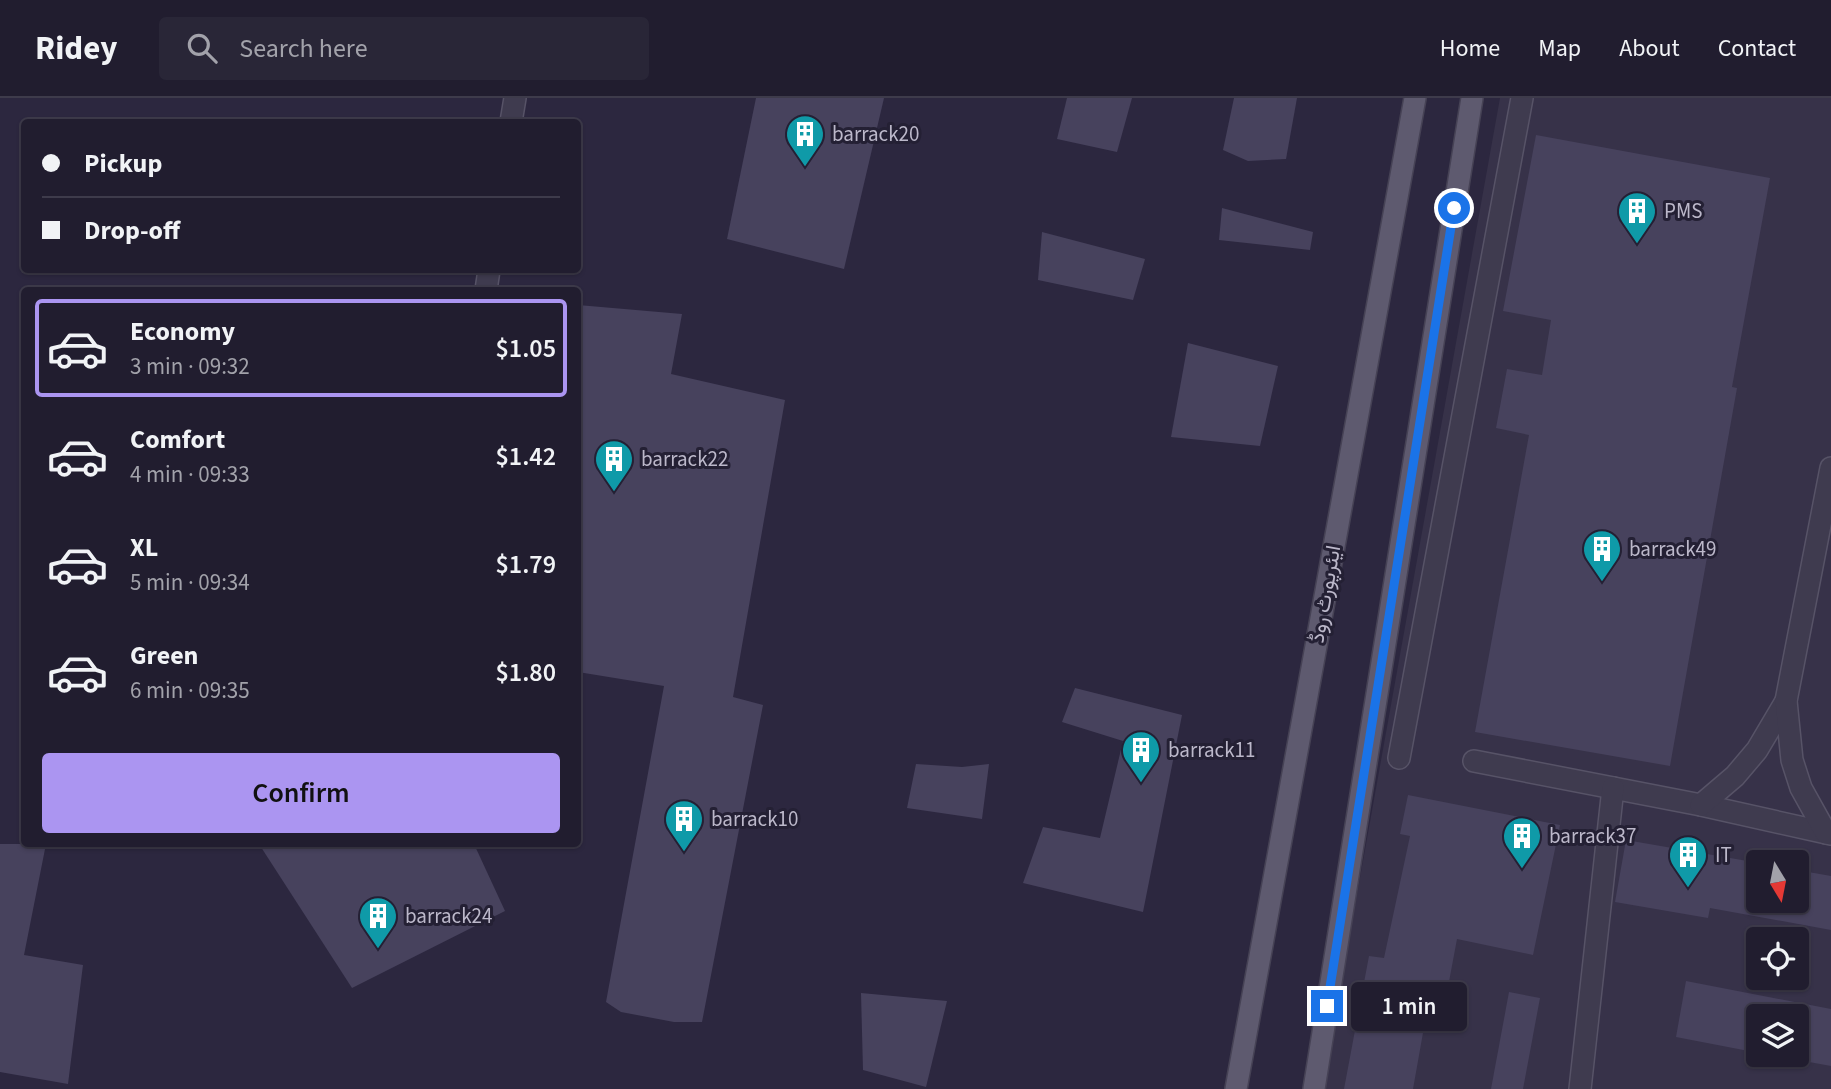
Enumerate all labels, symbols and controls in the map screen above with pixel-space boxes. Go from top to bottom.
search box [159,17,649,80]
text: Ridey [35,25,117,72]
icon: search [183,29,221,67]
text: Search here [239,30,368,67]
text: Home [1440,31,1500,66]
text: Map [1538,31,1581,66]
text: About [1619,31,1680,66]
text: Contact [1718,31,1796,66]
building icon: barrack20 [784,113,826,168]
place label: barrack20 [832,119,919,149]
text: Pickup [84,145,162,182]
building icon: PMS [1616,190,1658,245]
route start [1438,192,1470,224]
place label: PMS [1664,196,1702,226]
text: Drop-off [84,212,180,249]
text: Economy [130,313,235,350]
icon: car [46,317,109,380]
text: $1.05 [495,330,556,367]
text: 3 min · 09:32 [130,350,250,383]
text: Comfort [130,421,225,458]
icon: car [46,425,109,488]
text: $1.42 [495,438,556,475]
building icon: barrack22 [593,438,635,493]
place label: barrack22 [641,444,728,474]
text: 4 min · 09:33 [130,458,250,491]
building icon: barrack49 [1581,528,1623,583]
text: XL [130,529,158,566]
icon: car [46,533,109,596]
place label: barrack49 [1629,534,1716,564]
street label: ایئرپورٹ روڈ [1302,543,1348,645]
text: $1.79 [495,546,556,583]
text: 5 min · 09:34 [130,566,250,599]
text: Green [130,637,198,674]
icon: car [46,641,109,704]
text: $1.80 [495,654,556,691]
text: 6 min · 09:35 [130,674,250,707]
building icon: barrack11 [1120,729,1162,784]
place label: barrack11 [1168,735,1255,765]
button: Confirm [42,753,560,833]
building icon: barrack10 [663,798,705,853]
place label: barrack10 [711,804,798,834]
building icon: barrack37 [1501,815,1543,870]
place label: barrack37 [1549,821,1636,851]
building icon: IT [1667,834,1709,889]
place label: IT [1715,840,1732,870]
north arrow [1746,850,1810,914]
map controls [1746,850,1809,1067]
building icon: barrack24 [357,895,399,950]
place label: barrack24 [405,901,492,931]
button: locate [1746,927,1809,990]
callout: 1 min [1352,982,1467,1030]
route end [1311,990,1343,1022]
text: 1 min [1382,990,1436,1023]
button: layers [1746,1004,1809,1067]

